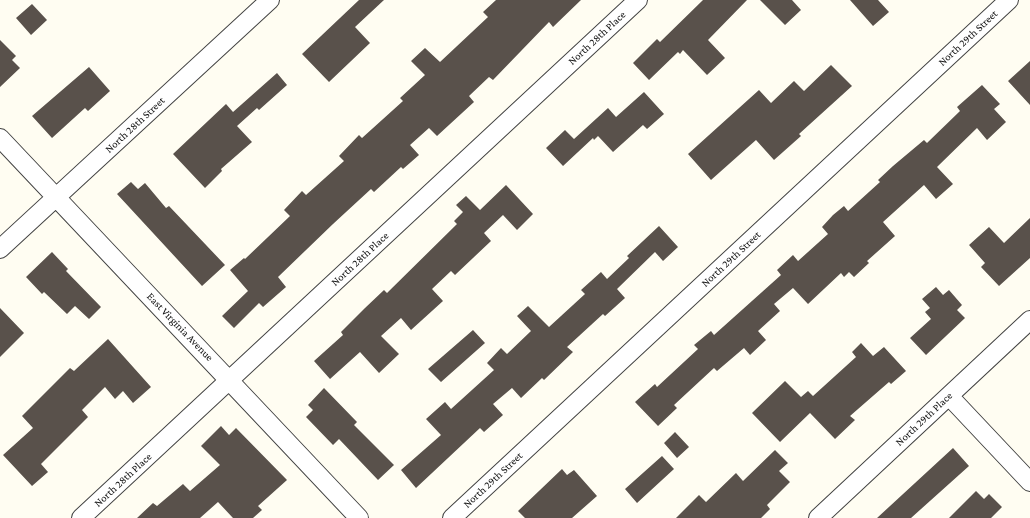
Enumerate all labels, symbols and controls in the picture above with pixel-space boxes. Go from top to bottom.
street label: North 29th Street [936,7,1000,69]
street label: North 28th Place [566,8,628,68]
street label: North 28th Street [102,94,168,156]
street label: North 29th Street [699,228,763,290]
street label: North 28th Place [329,229,391,289]
street label: East Virginia Avenue [144,290,216,364]
street label: North 29th Place [893,389,955,449]
street label: North 29th Street [461,449,525,511]
street label: North 28th Place [92,450,154,510]

